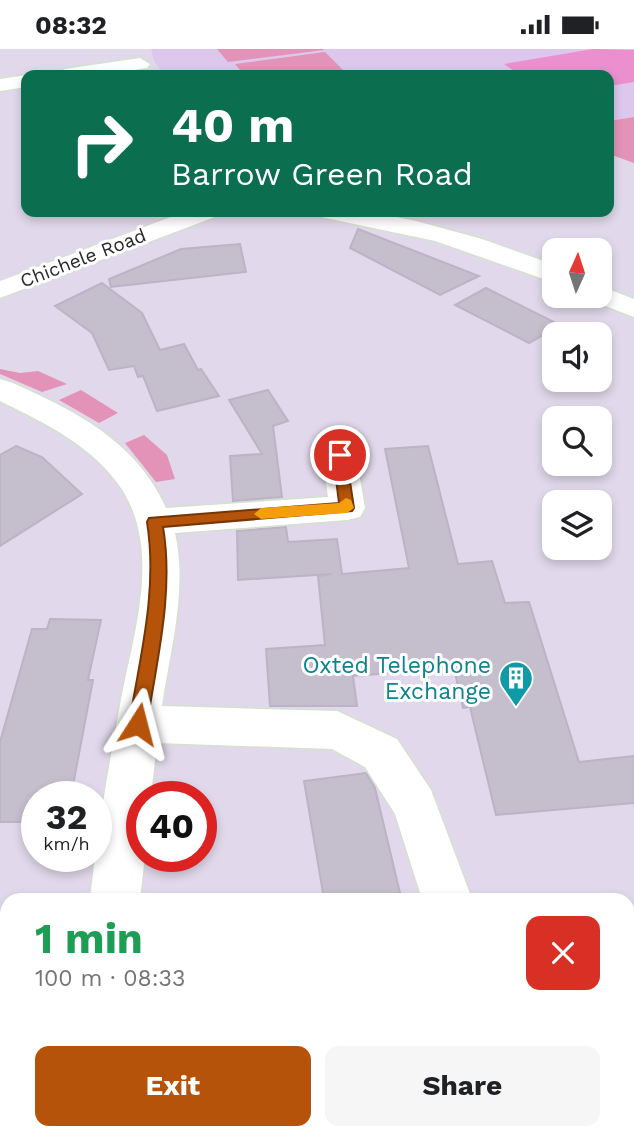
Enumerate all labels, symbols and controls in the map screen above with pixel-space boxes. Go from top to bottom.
text: 08:32 [35,10,107,40]
text: 40 m [171,96,294,154]
icon: right [56,98,147,189]
text: Barrow Green Road [171,155,473,193]
street label: Chichele Road [17,223,149,293]
north arrow [542,238,612,308]
map controls [542,238,612,560]
button: sound [542,322,612,392]
button: search [542,406,612,476]
pin [310,425,370,485]
icon: arrive [321,436,359,474]
button: layers [542,490,612,560]
place label: Oxted Telephone Exchange [302,652,491,705]
building icon: Oxted Telephone Exchange [497,659,535,708]
position arrow [101,687,175,761]
speed limit sign: 40 [126,781,217,872]
text: 32 [46,796,87,838]
text: km/h [43,833,90,854]
text: 1 min [35,914,143,963]
button: close [526,916,600,990]
text: 100 m · 08:33 [35,965,185,992]
button: Exit [35,1046,311,1126]
button: Share [325,1046,600,1126]

